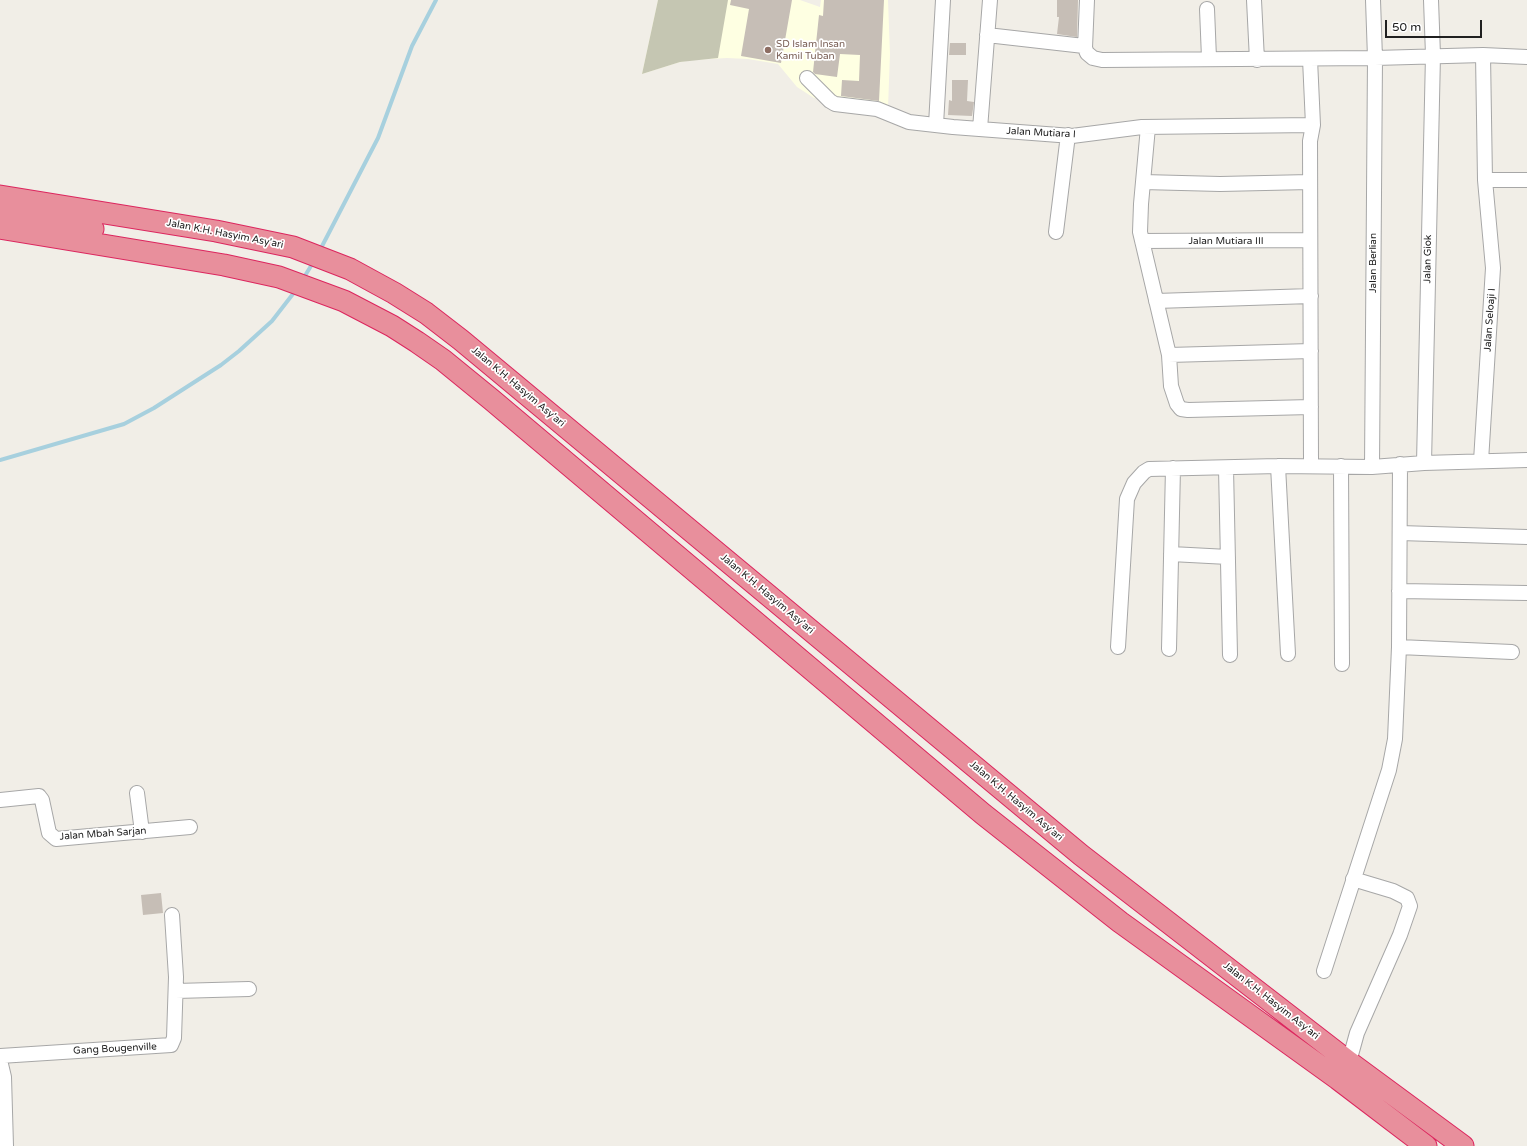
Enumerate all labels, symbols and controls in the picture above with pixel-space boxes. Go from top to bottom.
scale bar [1387,12,1484,38]
text: 50 m [1392,20,1421,34]
place label: SD Islam Insan Kamil Tuban [776,38,845,62]
marker: SD Islam Insan Kamil Tuban [763,45,773,55]
street label: Jalan Mutiara I [1006,125,1076,141]
street label: Jalan K.H. Hasyim Asy'ari [166,217,284,251]
street label: Jalan Berlian [1367,233,1379,293]
street label: Jalan Mutiara III [1188,235,1264,247]
street label: Jalan Giok [1422,235,1434,283]
street label: Jalan Seloaji I [1482,288,1498,352]
street label: Jalan K.H. Hasyim Asy'ari [469,344,567,430]
street label: Jalan K.H. Hasyim Asy'ari [718,551,816,637]
street label: Jalan K.H. Hasyim Asy'ari [967,758,1065,844]
street label: Jalan Mbah Sarjan [59,825,147,843]
street label: Jalan K.H. Hasyim Asy'ari [1221,960,1321,1042]
street label: Gang Bougenville [73,1041,157,1057]

